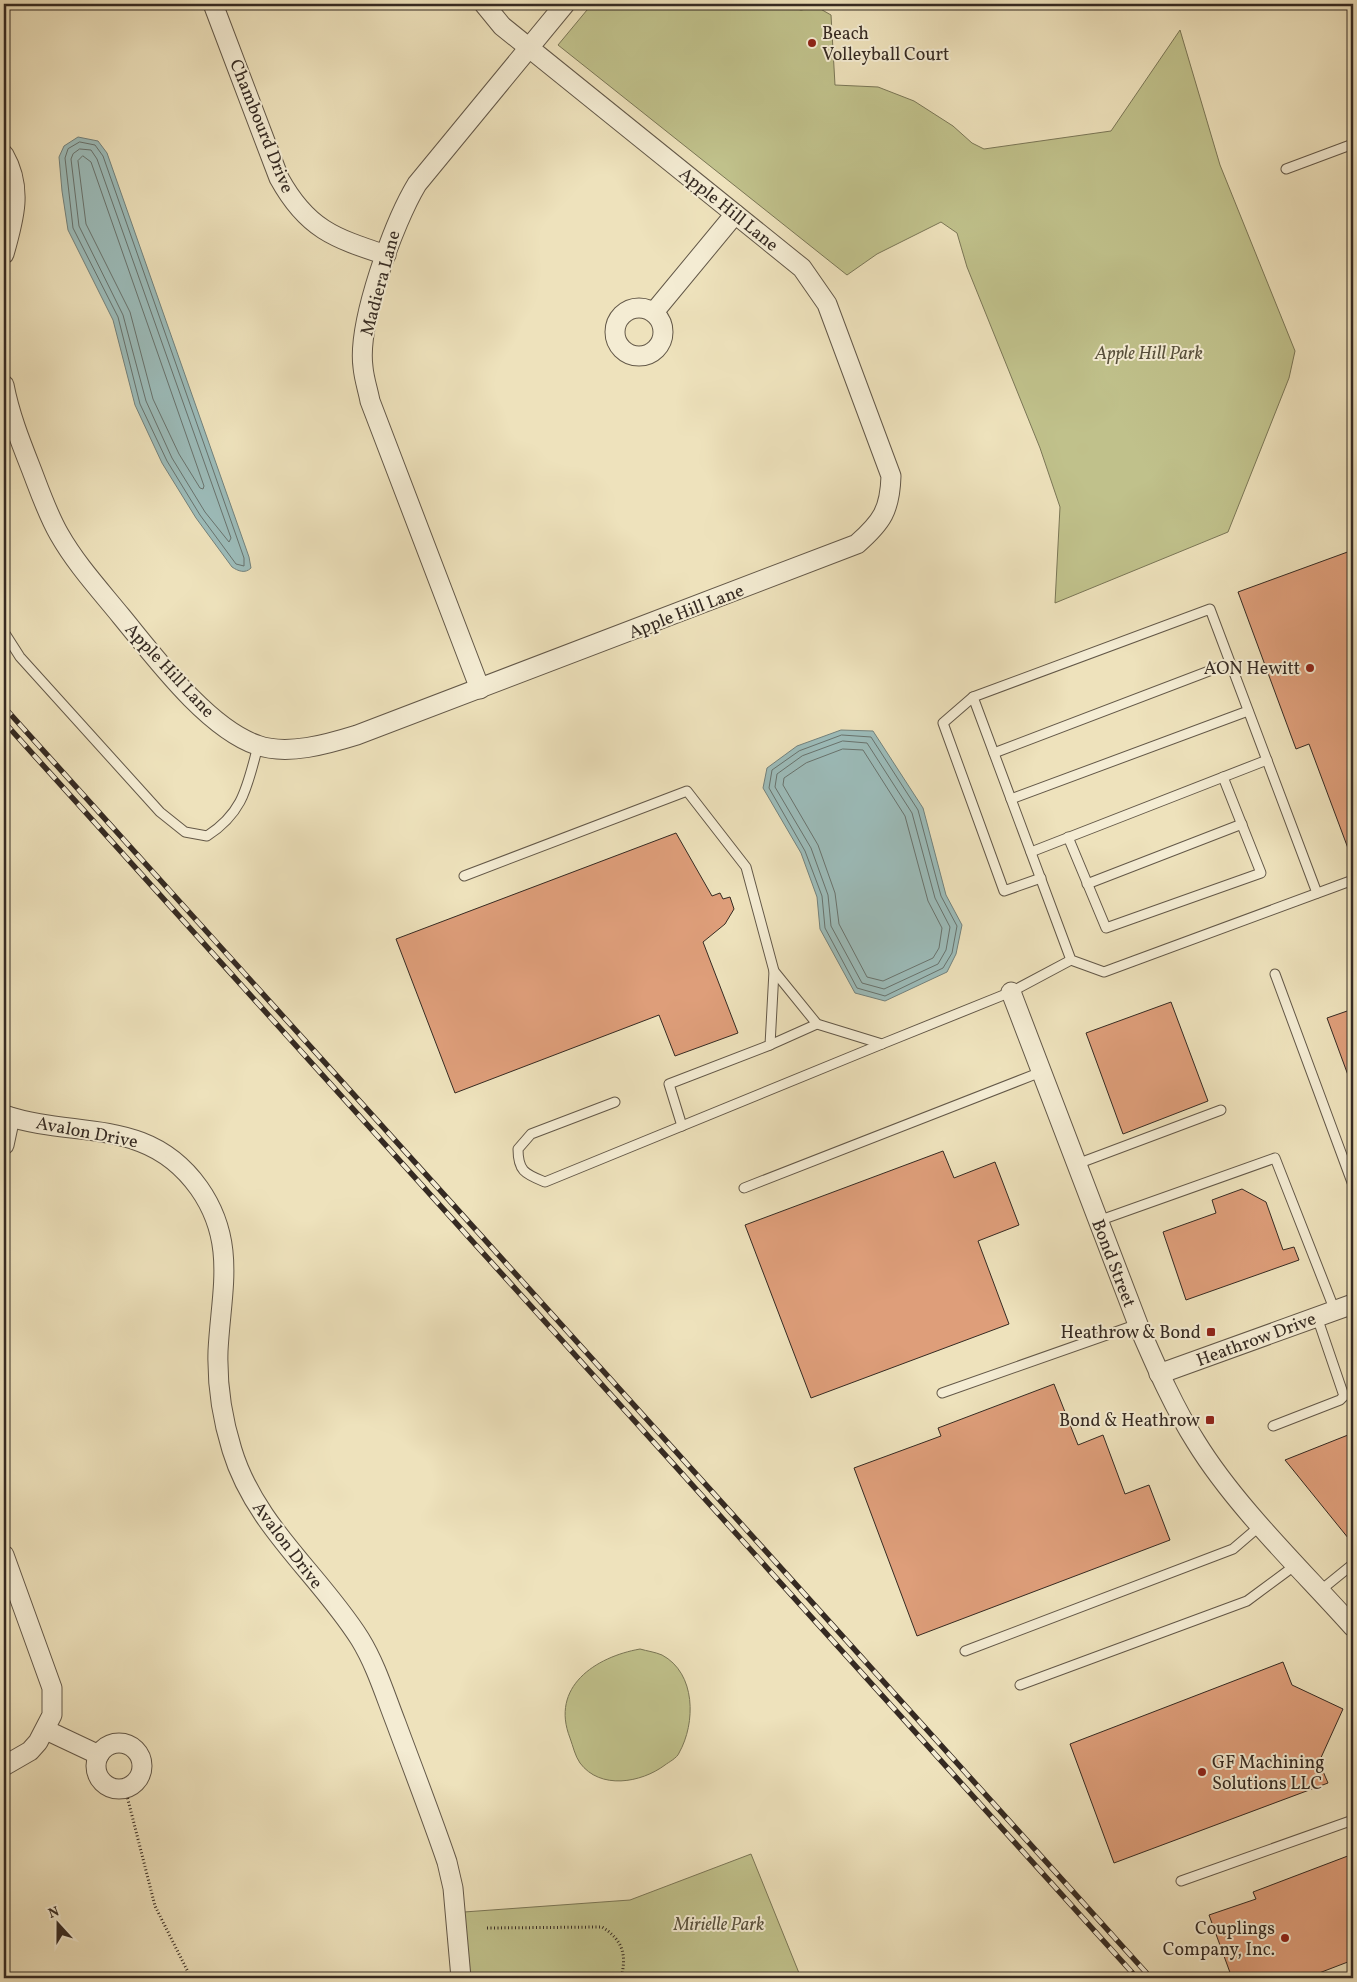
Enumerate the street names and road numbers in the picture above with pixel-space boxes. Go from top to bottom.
street label: Chambourd Drive [222,56,299,197]
street label: Apple Hill Lane [673,162,783,258]
street label: Madiera Lane [355,228,408,339]
street label: Apple Hill Lane [625,579,748,646]
street label: Apple Hill Lane [118,618,220,724]
street label: Avalon Drive [34,1111,140,1156]
street label: Bond Street [1084,1216,1141,1311]
street label: Heathrow Drive [1193,1307,1320,1374]
street label: Avalon Drive [246,1497,328,1595]

